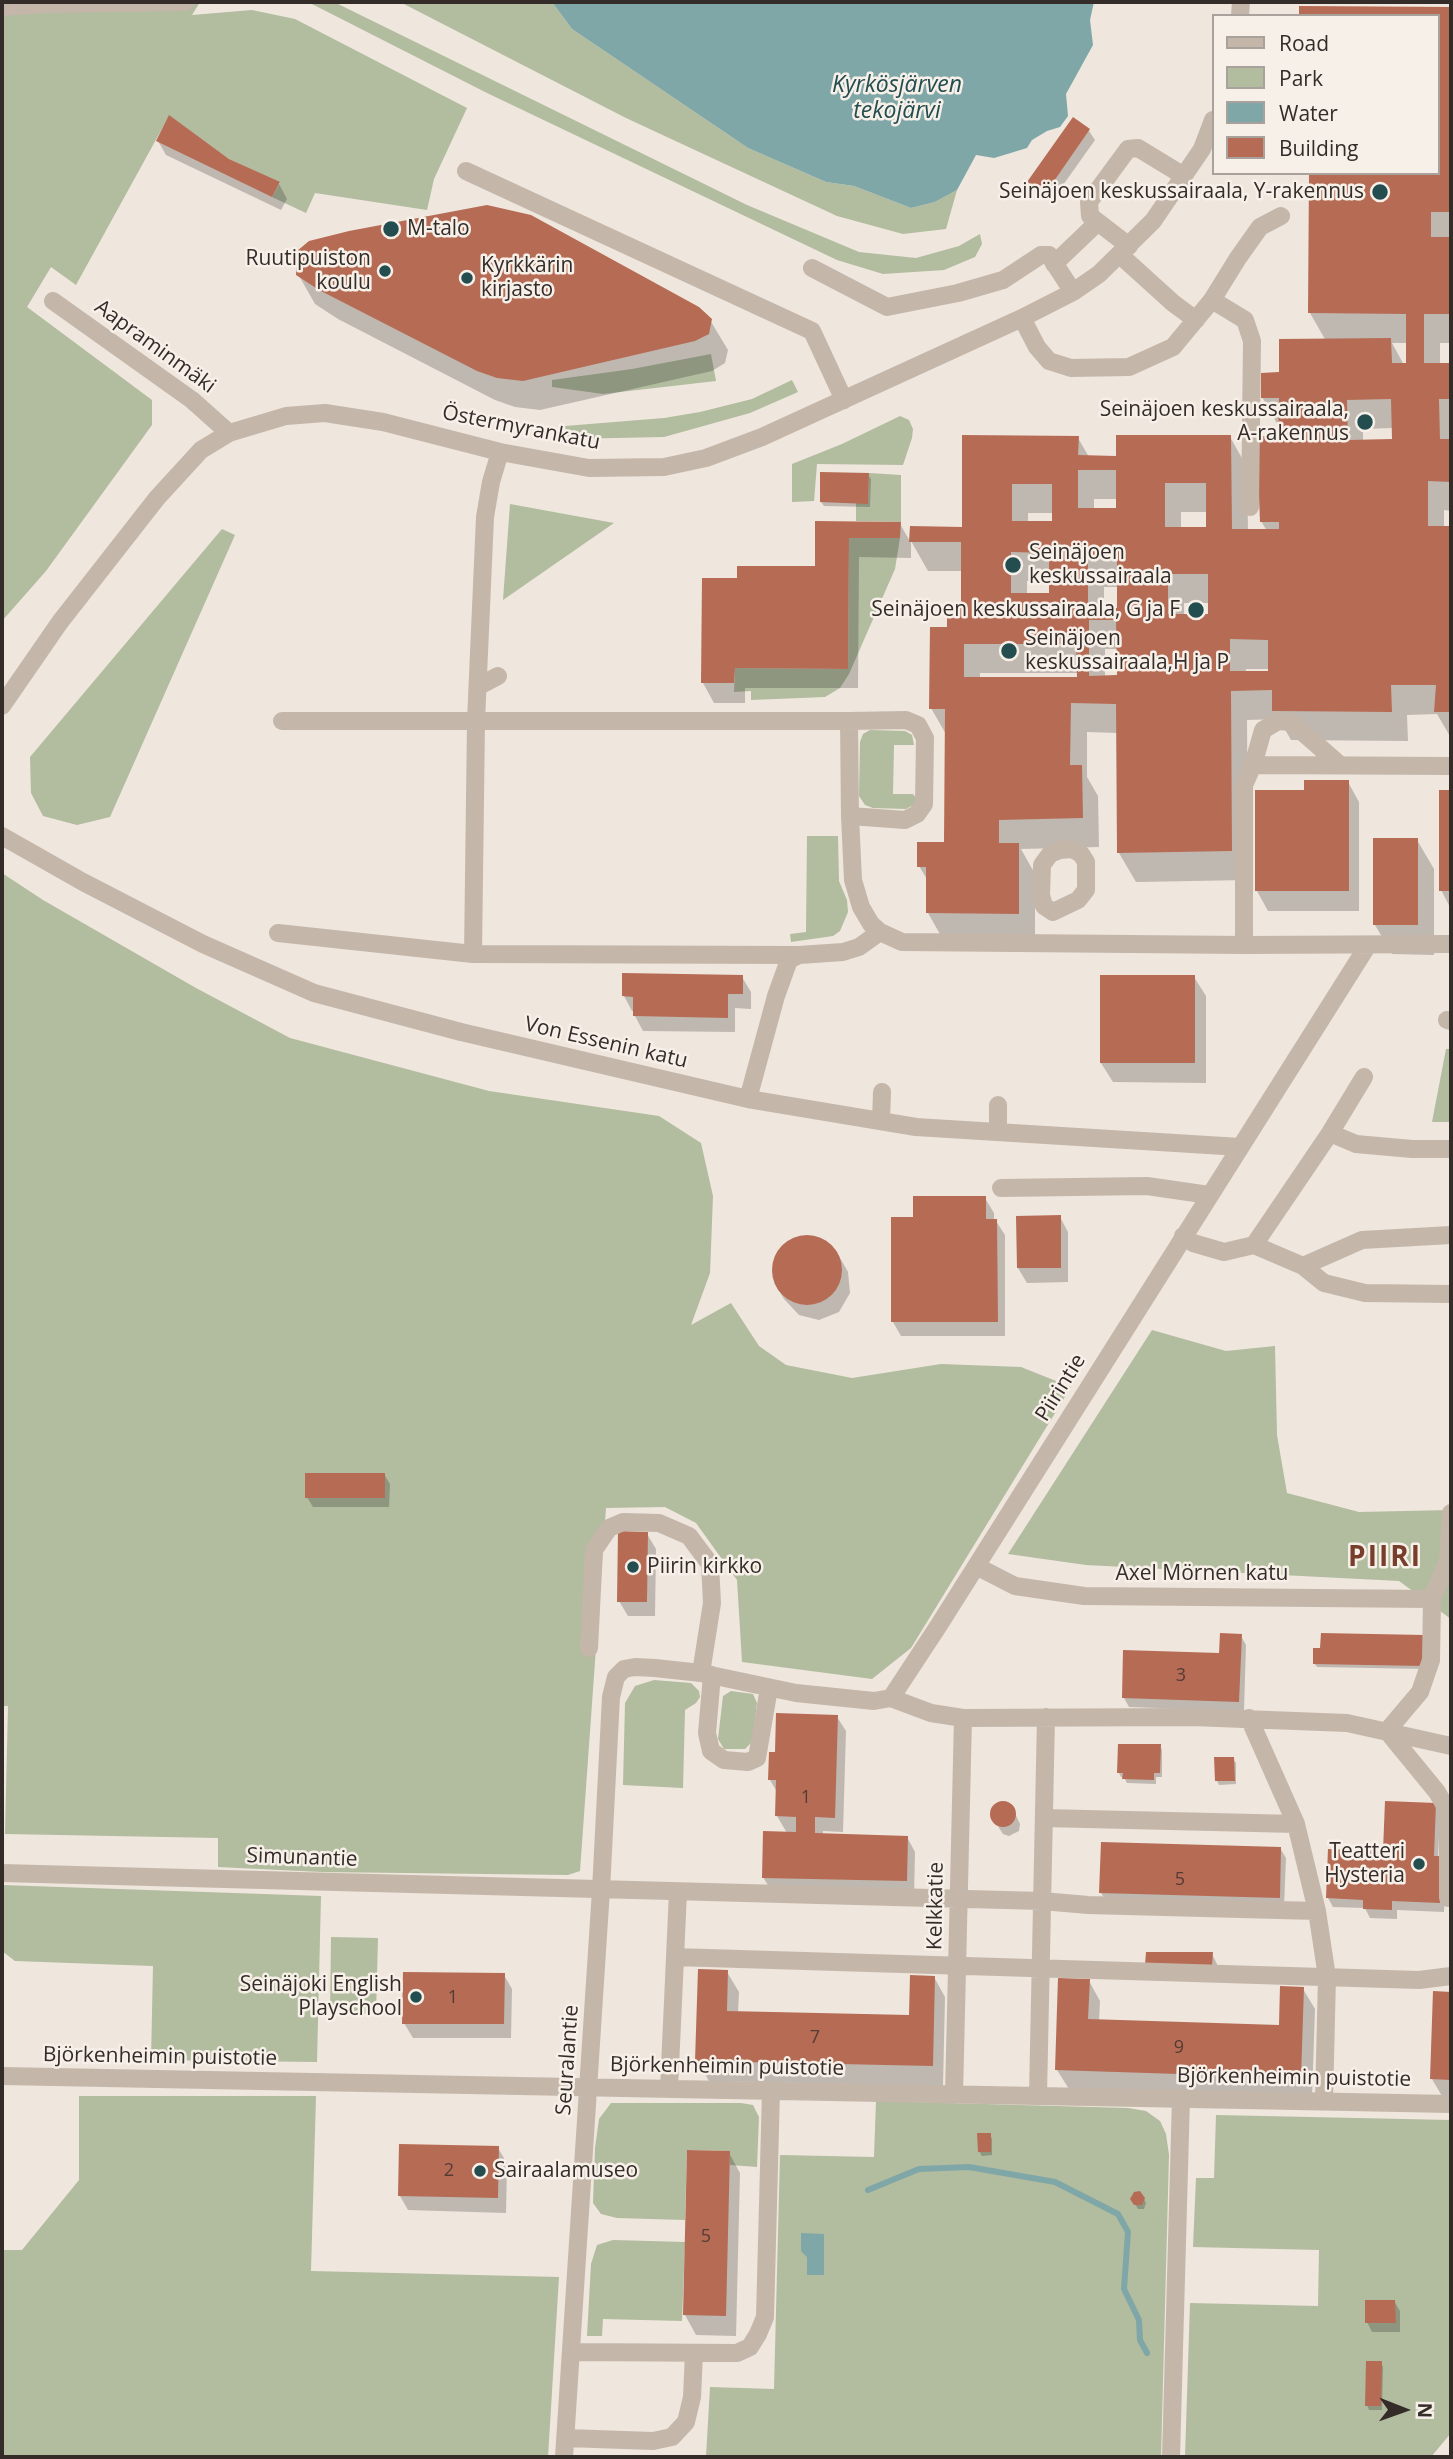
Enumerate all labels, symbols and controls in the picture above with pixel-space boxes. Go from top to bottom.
legend [1212,14,1439,175]
text: Road [1279,29,1329,57]
text: Park [1279,64,1323,92]
water label: Kyrkösjärven tekojärvi [832,71,962,125]
text: Water [1279,99,1338,127]
text: Building [1279,134,1358,162]
place label: Seinäjoen keskussairaala, Y-rakennus [999,179,1364,205]
marker: Seinäjoen keskussairaala, Y-rakennus [1370,182,1390,202]
place label: M-talo [407,216,470,242]
marker: M-talo [381,219,401,239]
place label: Ruutipuiston koulu [245,246,371,296]
place label: Kyrkkärin kirjasto [481,253,573,303]
marker: Ruutipuiston koulu [377,263,393,279]
marker: Kyrkkärin kirjasto [459,270,475,286]
street label: Aapraminmäki [90,295,220,399]
place label: Seinäjoen keskussairaala, A-rakennus [1100,397,1349,447]
street label: Östermyrankatu [440,400,602,456]
marker: Seinäjoen keskussairaala, A-rakennus [1355,412,1375,432]
place label: Seinäjoen keskussairaala [1029,540,1172,590]
marker: Seinäjoen keskussairaala [1003,555,1023,575]
place label: Seinäjoen keskussairaala, G ja F [871,597,1180,623]
marker: Seinäjoen keskussairaala, G ja F [1186,600,1206,620]
place label: Seinäjoen keskussairaala,H ja P [1025,626,1229,676]
marker: Seinäjoen keskussairaala,H ja P [999,641,1019,661]
street label: Von Essenin katu [522,1012,690,1074]
street label: Piirintie [1031,1350,1091,1426]
district label: PIIRI [1349,1541,1421,1575]
place label: Piirin kirkko [647,1554,762,1580]
marker: Piirin kirkko [625,1559,641,1575]
street label: Axel Mörnen katu [1116,1561,1288,1587]
house number: 3 [1176,1665,1186,1687]
house number: 1 [801,1787,811,1809]
place label: Teatteri Hysteria [1324,1839,1405,1889]
street label: Simunantie [246,1843,358,1873]
marker: Teatteri Hysteria [1411,1856,1427,1872]
street label: Kelkkatie [923,1862,949,1950]
house number: 5 [1175,1869,1185,1891]
place label: Seinäjoki English Playschool [240,1972,402,2022]
house number: 1 [448,1987,458,2009]
marker: Seinäjoki English Playschool [408,1989,424,2005]
street label: Seuralantie [552,2004,584,2116]
house number: 7 [810,2027,820,2049]
house number: 9 [1174,2037,1184,2059]
street label: Björkenheimin puistotie [43,2042,277,2072]
street label: Björkenheimin puistotie [610,2052,844,2082]
street label: Björkenheimin puistotie [1177,2063,1411,2093]
place label: Sairaalamuseo [494,2158,638,2184]
house number: 2 [444,2160,454,2182]
marker: Sairaalamuseo [472,2163,488,2179]
house number: 5 [701,2226,711,2248]
north arrow [1369,2375,1439,2445]
text: N [1412,2402,1438,2418]

